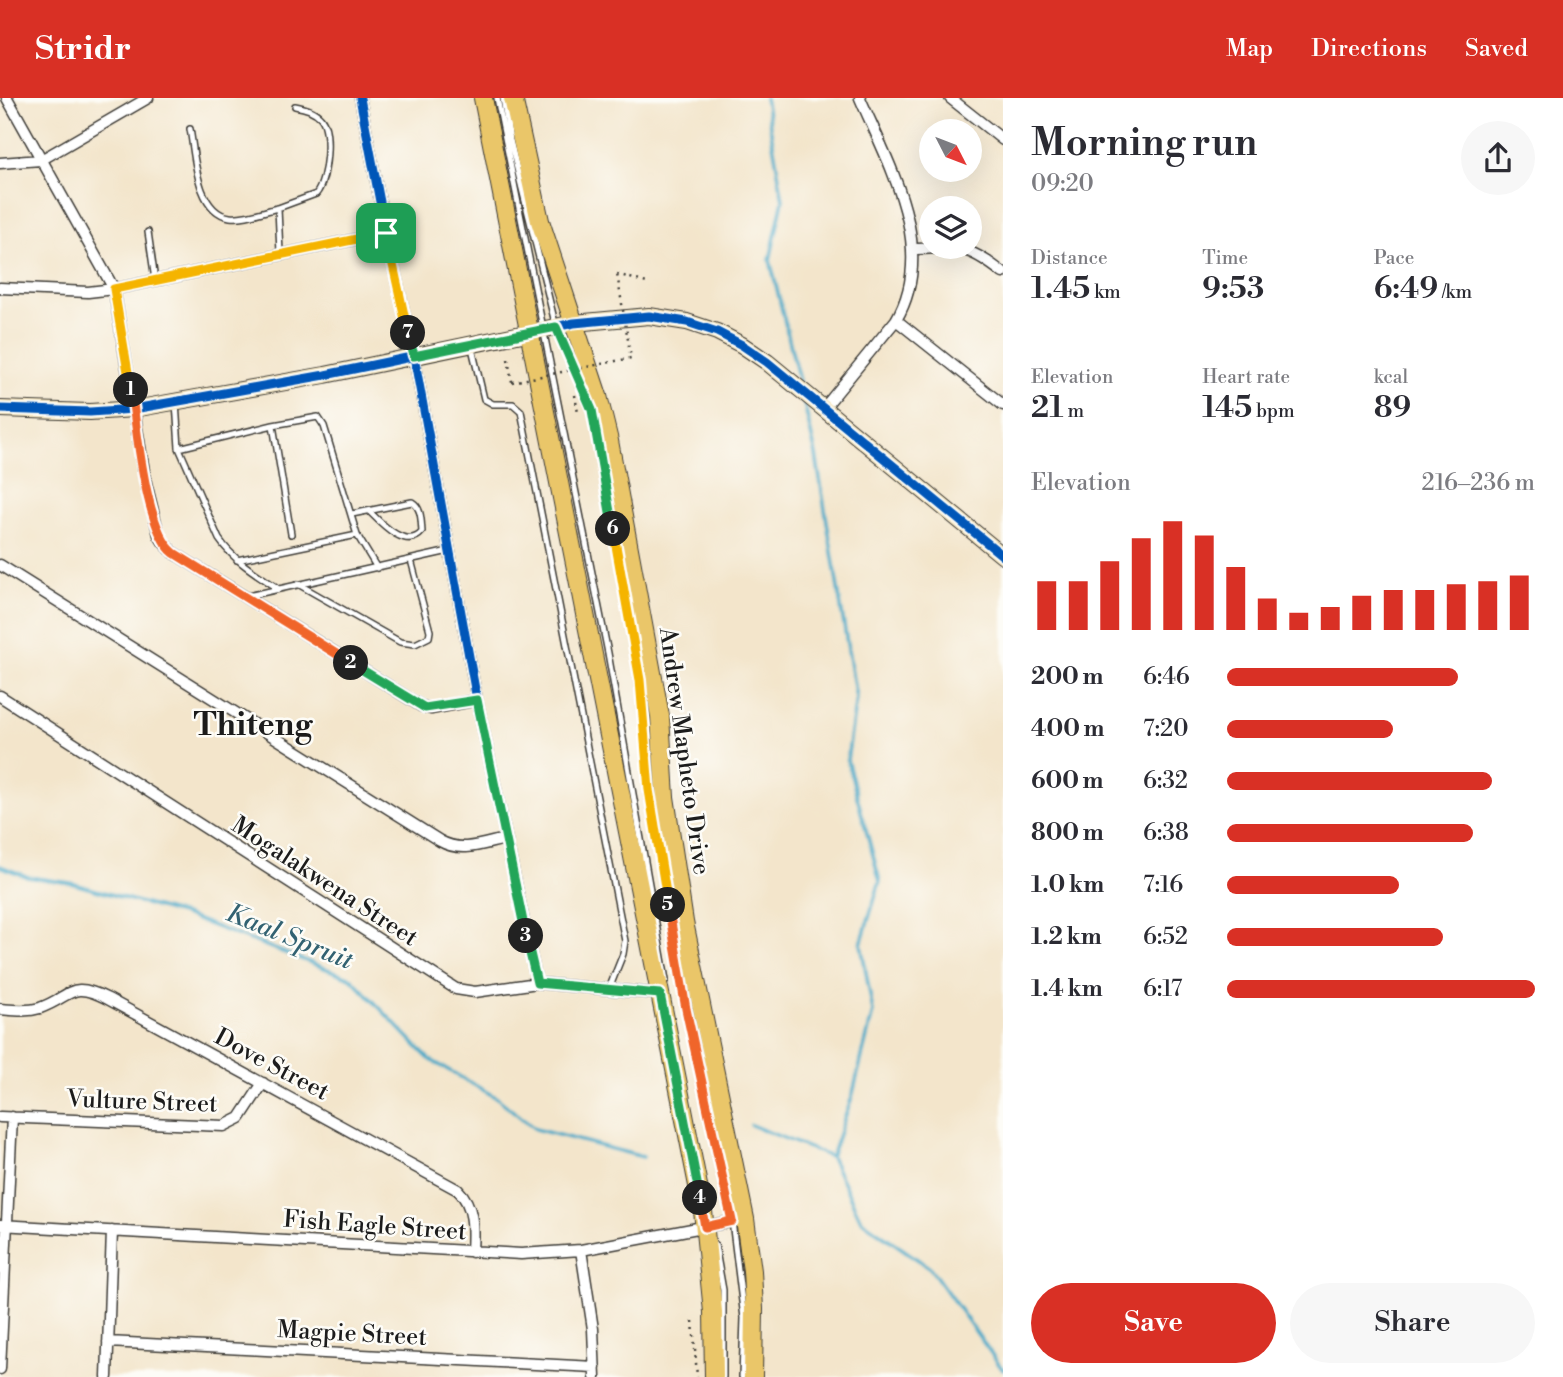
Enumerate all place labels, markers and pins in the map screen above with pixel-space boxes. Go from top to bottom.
pin [356,203,416,263]
pin: 7 [390,316,426,350]
pin: 1 [114,372,148,408]
pin: 6 [596,512,630,546]
pin: 2 [334,646,368,680]
pin: 5 [650,888,686,922]
pin: 3 [508,918,544,954]
pin: 4 [682,1180,718,1216]

